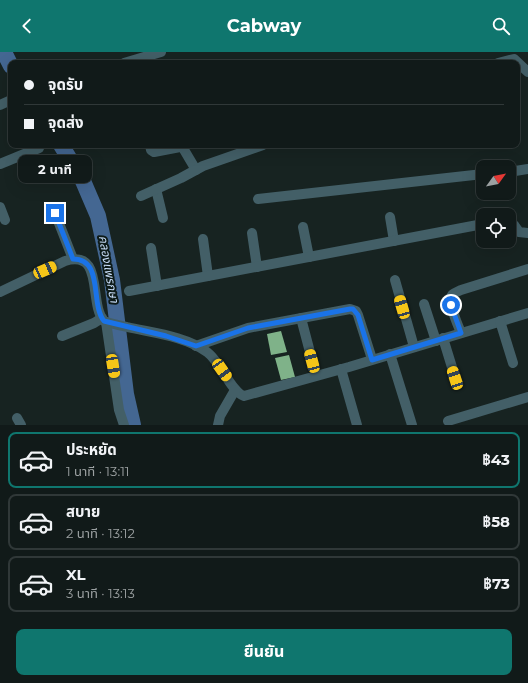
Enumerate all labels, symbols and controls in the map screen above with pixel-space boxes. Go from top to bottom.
icon: back [16,15,38,37]
text: Cabway [227,15,301,37]
icon: search [490,15,512,37]
text: จุดรับ [48,75,83,94]
text: จุดส่ง [48,113,84,132]
callout: 2 นาที [18,155,92,183]
north arrow [476,160,516,200]
map controls [476,160,516,248]
text: 2 นาที [38,161,72,177]
route end [46,204,64,222]
button: locate [476,208,516,248]
water label: คลองแพรกษา [96,234,122,305]
car [32,260,58,280]
car [393,294,411,320]
route start [442,296,460,314]
car [303,348,321,374]
car [105,353,121,379]
car [210,357,234,383]
car [446,365,464,391]
text: ประหยัด [66,440,117,459]
icon: car [18,442,54,478]
text: ฿43 [482,450,510,469]
text: 1 นาที · 13:11 [66,463,130,479]
text: สบาย [66,502,100,521]
icon: car [18,504,54,540]
text: ฿58 [482,512,510,531]
text: 2 นาที · 13:12 [66,525,135,541]
text: XL [66,565,85,584]
icon: car [18,566,54,602]
text: ฿73 [483,574,510,593]
text: 3 นาที · 13:13 [66,585,135,601]
button: ยืนยัน [16,629,512,675]

